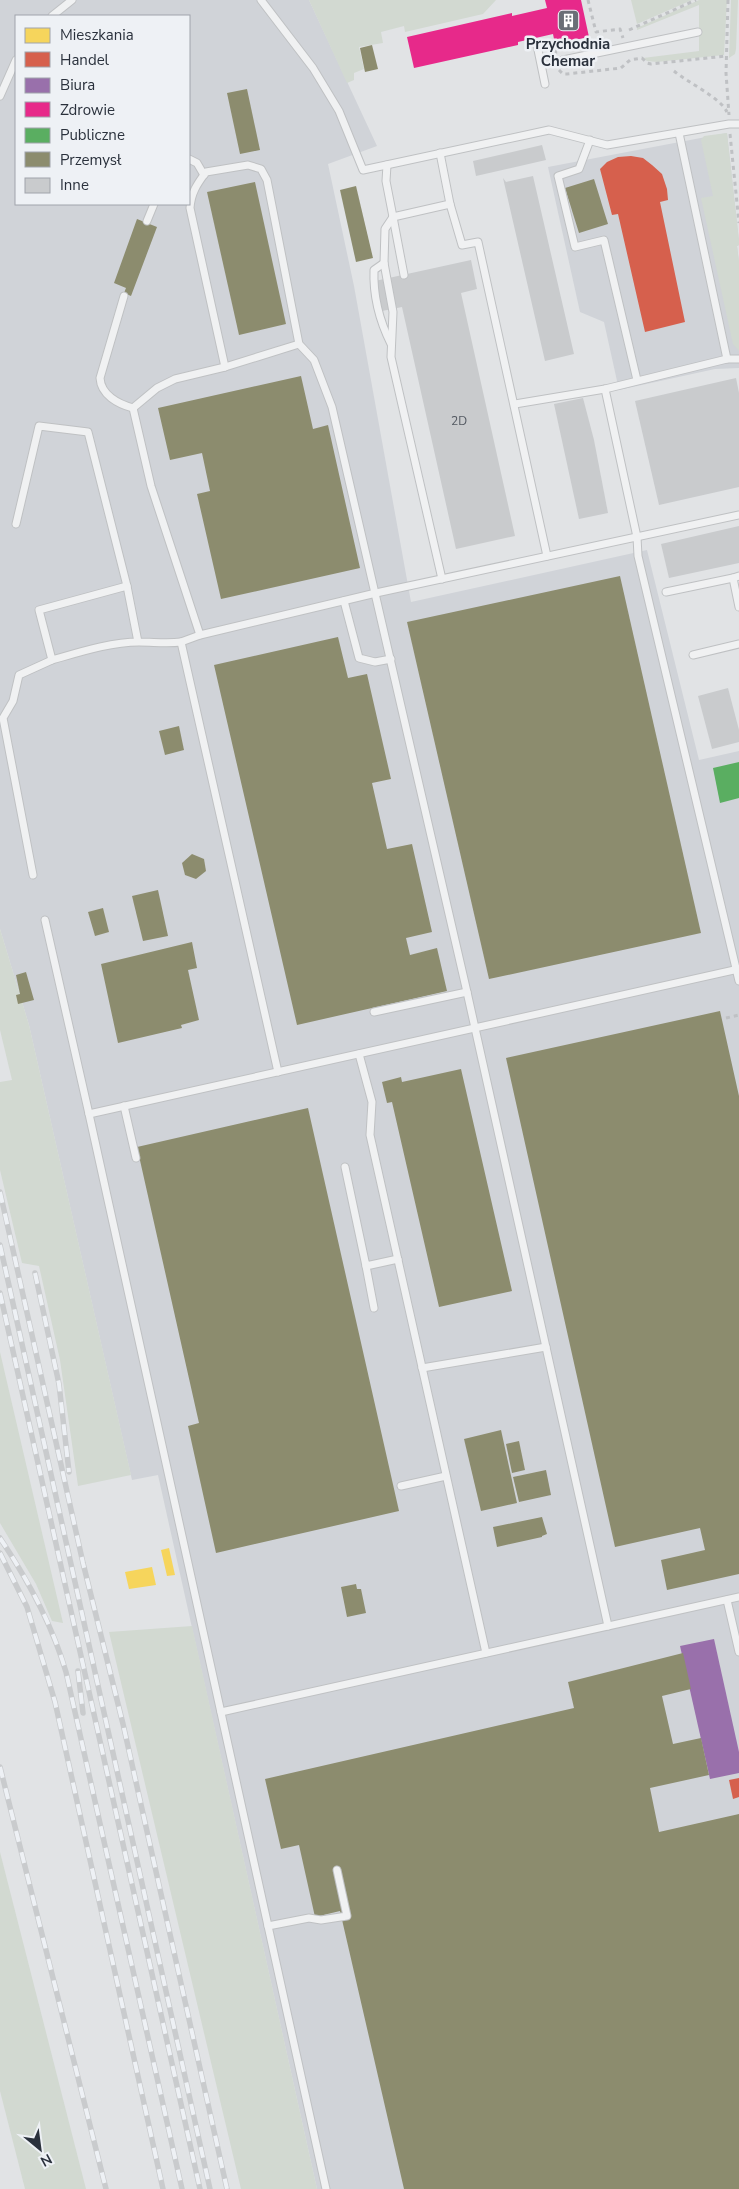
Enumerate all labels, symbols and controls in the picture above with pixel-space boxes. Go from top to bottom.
building icon: Przychodnia Chemar [556,9,580,33]
legend [15,15,190,205]
text: Mieszkania [60,25,134,45]
place label: Przychodnia Chemar [526,34,610,71]
text: Handel [60,50,110,70]
text: Biura [60,75,95,95]
text: Zdrowie [60,100,115,120]
text: Publiczne [60,125,125,145]
text: Przemysł [60,150,122,170]
text: Inne [60,175,89,195]
house number: 2D [451,413,467,429]
north arrow [15,2124,65,2174]
text: N [37,2149,55,2171]

